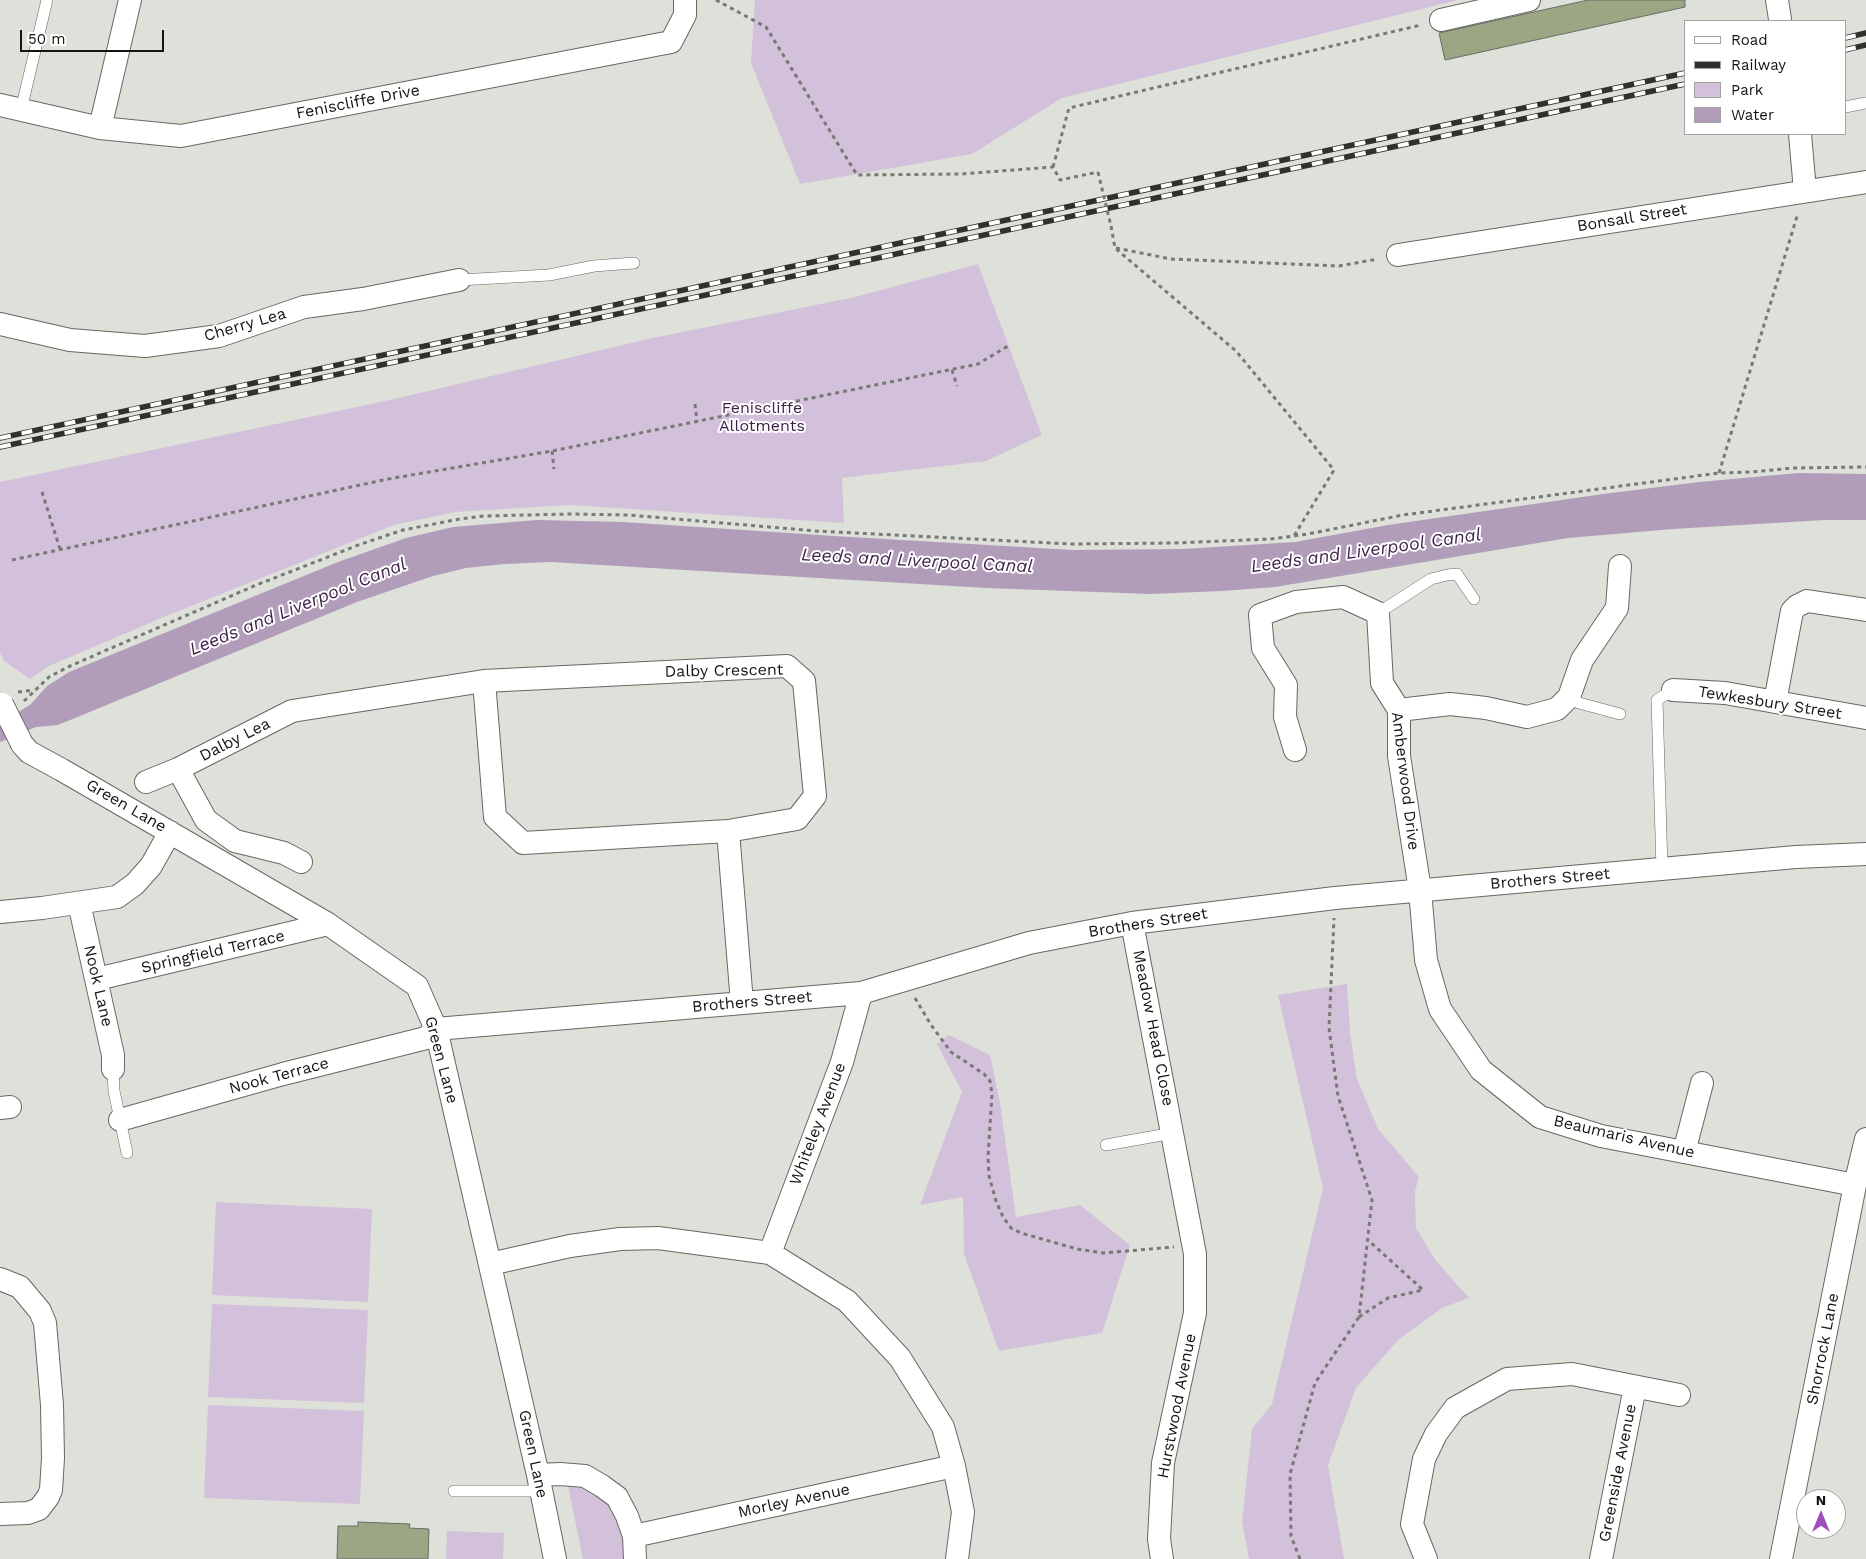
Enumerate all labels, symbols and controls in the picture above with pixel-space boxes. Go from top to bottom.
scale bar [22,20,166,52]
legend [1684,20,1846,135]
text: 50 m [28,30,65,48]
text: Road [1731,31,1768,49]
text: Railway [1731,56,1786,74]
street label: Feniscliffe Drive [294,81,422,123]
text: Park [1731,81,1763,99]
text: Water [1731,106,1774,124]
street label: Bonsall Street [1576,200,1688,236]
street label: Cherry Lea [202,304,288,346]
park label: Feniscliffe Allotments [719,398,805,436]
water label: Leeds and Liverpool Canal [1250,524,1482,578]
water label: Leeds and Liverpool Canal [801,544,1033,578]
water label: Leeds and Liverpool Canal [186,554,410,660]
street label: Dalby Crescent [665,660,783,682]
street label: Tewkesbury Street [1697,682,1843,724]
street label: Amberwood Drive [1387,711,1423,851]
street label: Dalby Lea [197,714,273,766]
street label: Green Lane [82,775,170,837]
street label: Brothers Street [1489,864,1611,894]
street label: Brothers Street [1087,904,1209,942]
street label: Springfield Terrace [139,926,287,978]
street label: Nook Lane [79,943,117,1029]
street label: Meadow Head Close [1128,948,1178,1108]
street label: Brothers Street [691,987,813,1017]
street label: Green Lane [420,1014,462,1106]
street label: Nook Terrace [227,1053,331,1099]
street label: Whiteley Avenue [786,1060,850,1188]
street label: Beaumaris Avenue [1552,1111,1696,1163]
street label: Shorrock Lane [1803,1292,1843,1406]
street label: Hurstwood Avenue [1154,1332,1200,1480]
street label: Greenside Avenue [1595,1402,1641,1544]
street label: Green Lane [514,1408,552,1500]
street label: Morley Avenue [736,1480,852,1522]
north arrow [1796,1489,1846,1539]
text: N [1816,1492,1826,1508]

